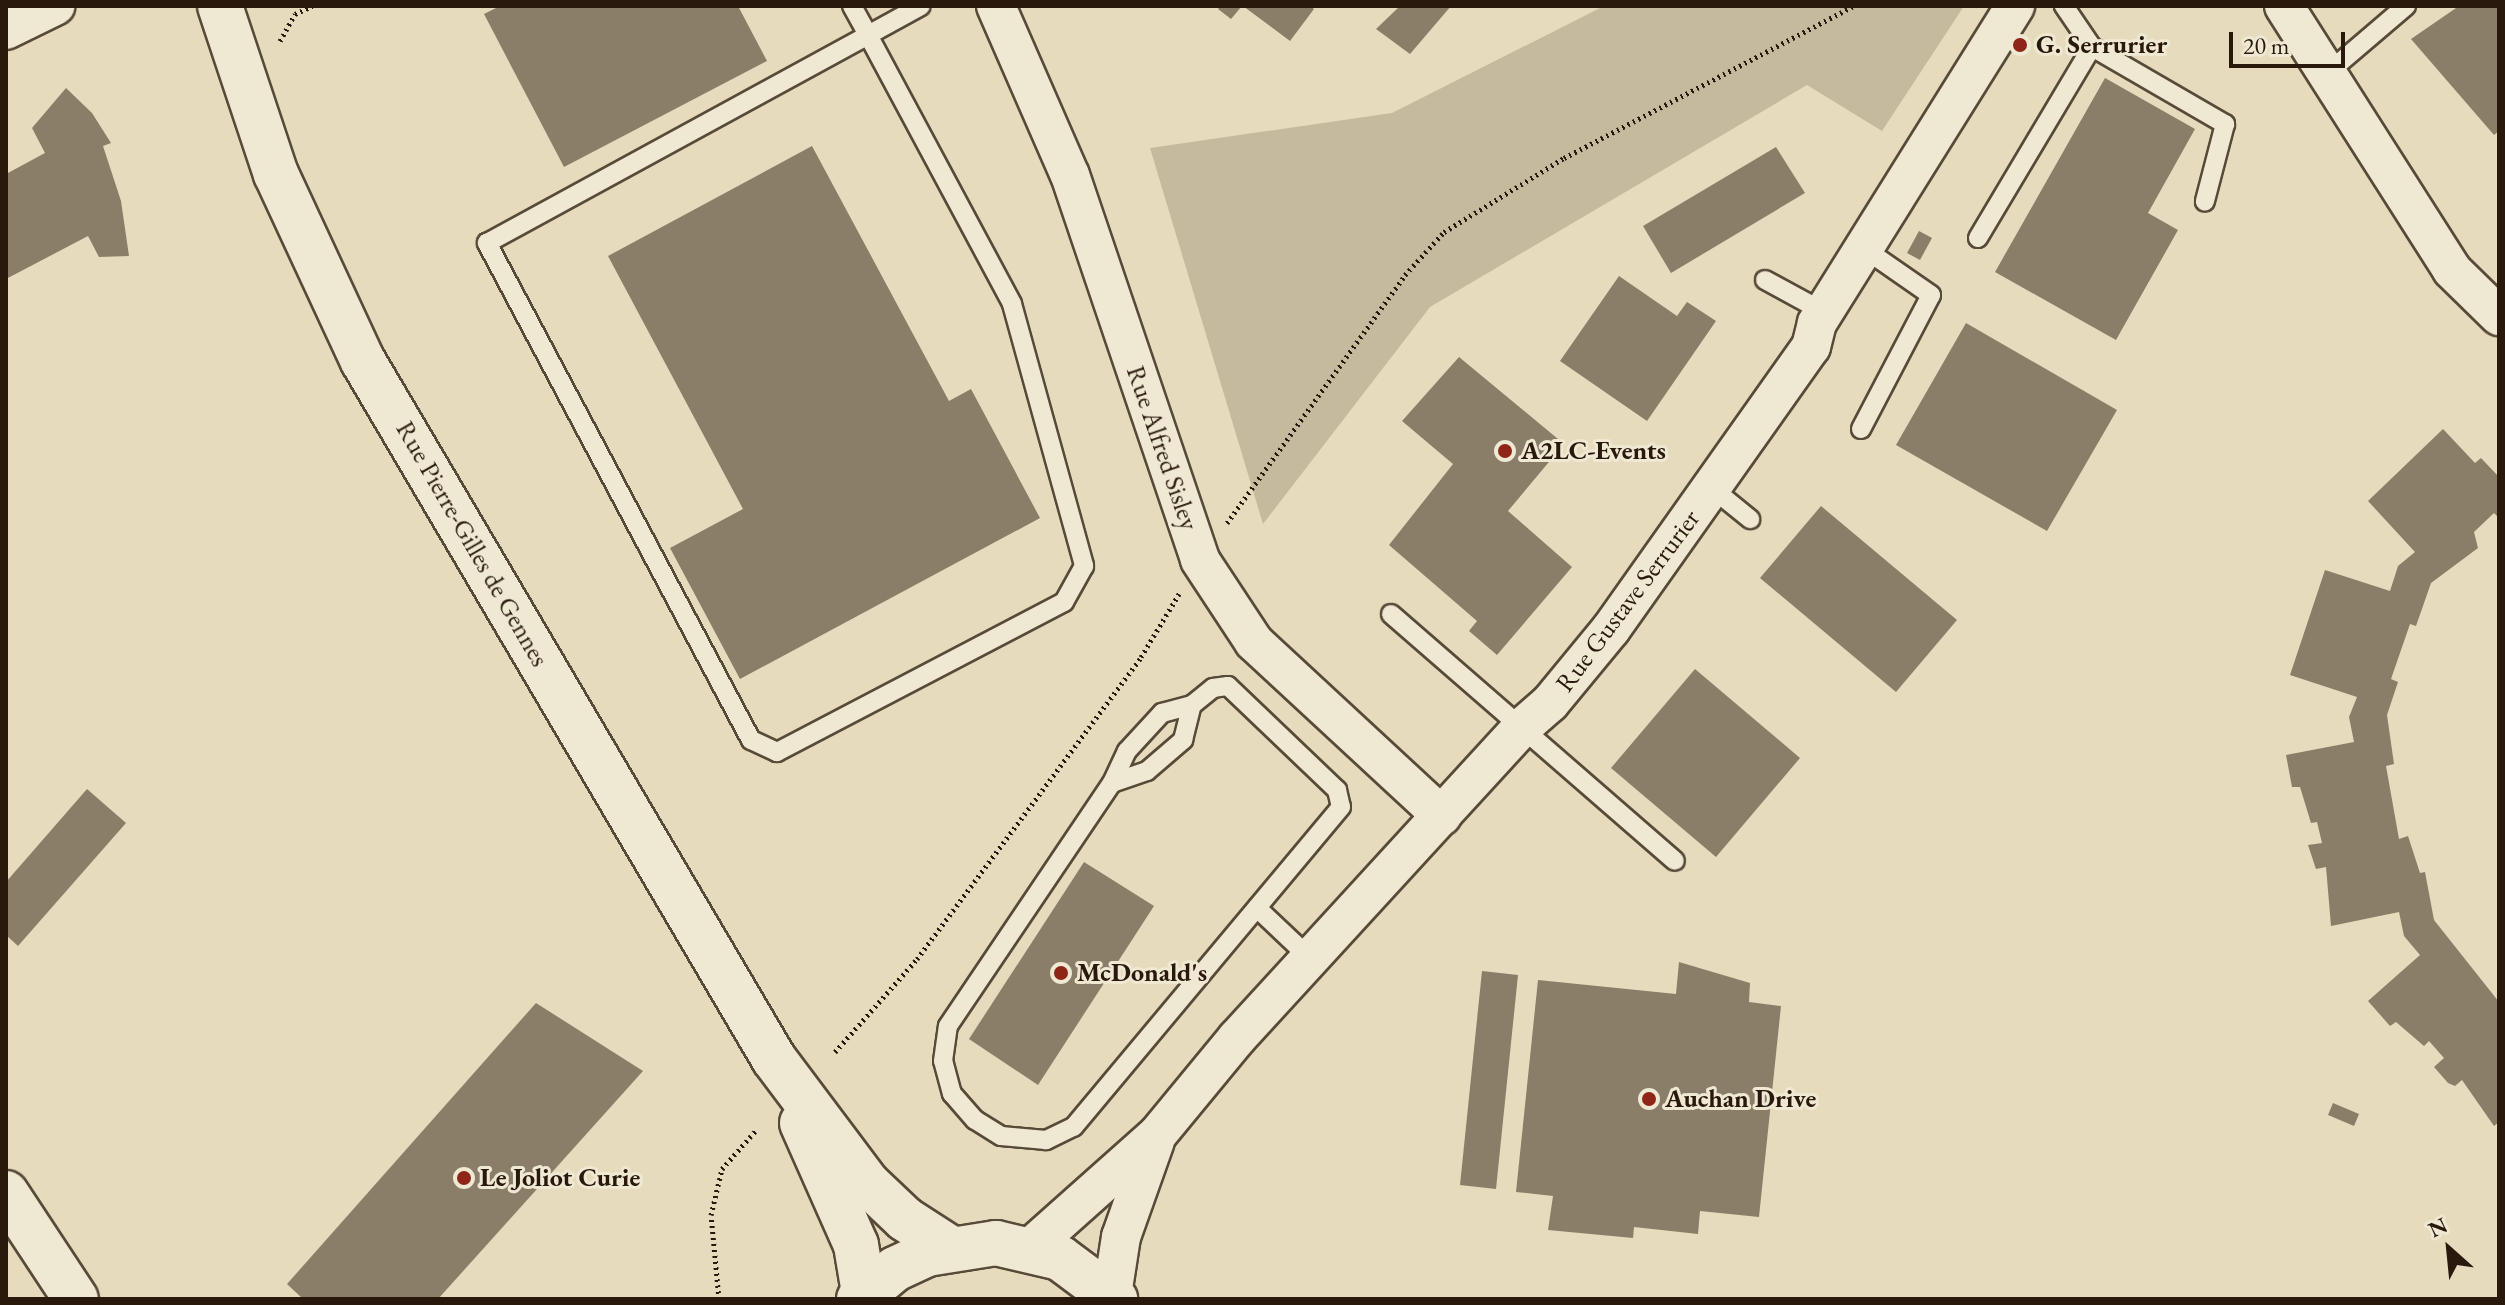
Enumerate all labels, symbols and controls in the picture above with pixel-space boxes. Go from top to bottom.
scale bar [2233,16,2349,66]
place label: G. Serrurier [2036,29,2167,61]
text: 20 m [2243,30,2290,61]
marker: G. Serrurier [2011,36,2029,54]
street label: Rue Alfred Sisley [1119,362,1205,534]
street label: Rue Pierre-Gilles de Gennes [389,416,555,672]
place label: A2LC-Events [1521,435,1666,467]
marker: A2LC-Events [1496,442,1514,460]
street label: Rue Gustave Serrurier [1549,504,1707,698]
place label: McDonald's [1077,957,1207,989]
marker: McDonald's [1052,964,1070,982]
place label: Auchan Drive [1665,1083,1816,1115]
marker: Auchan Drive [1640,1090,1658,1108]
place label: Le Joliot Curie [480,1162,640,1194]
marker: Le Joliot Curie [455,1169,473,1187]
north arrow [2409,1209,2489,1289]
text: N [2423,1210,2452,1244]

